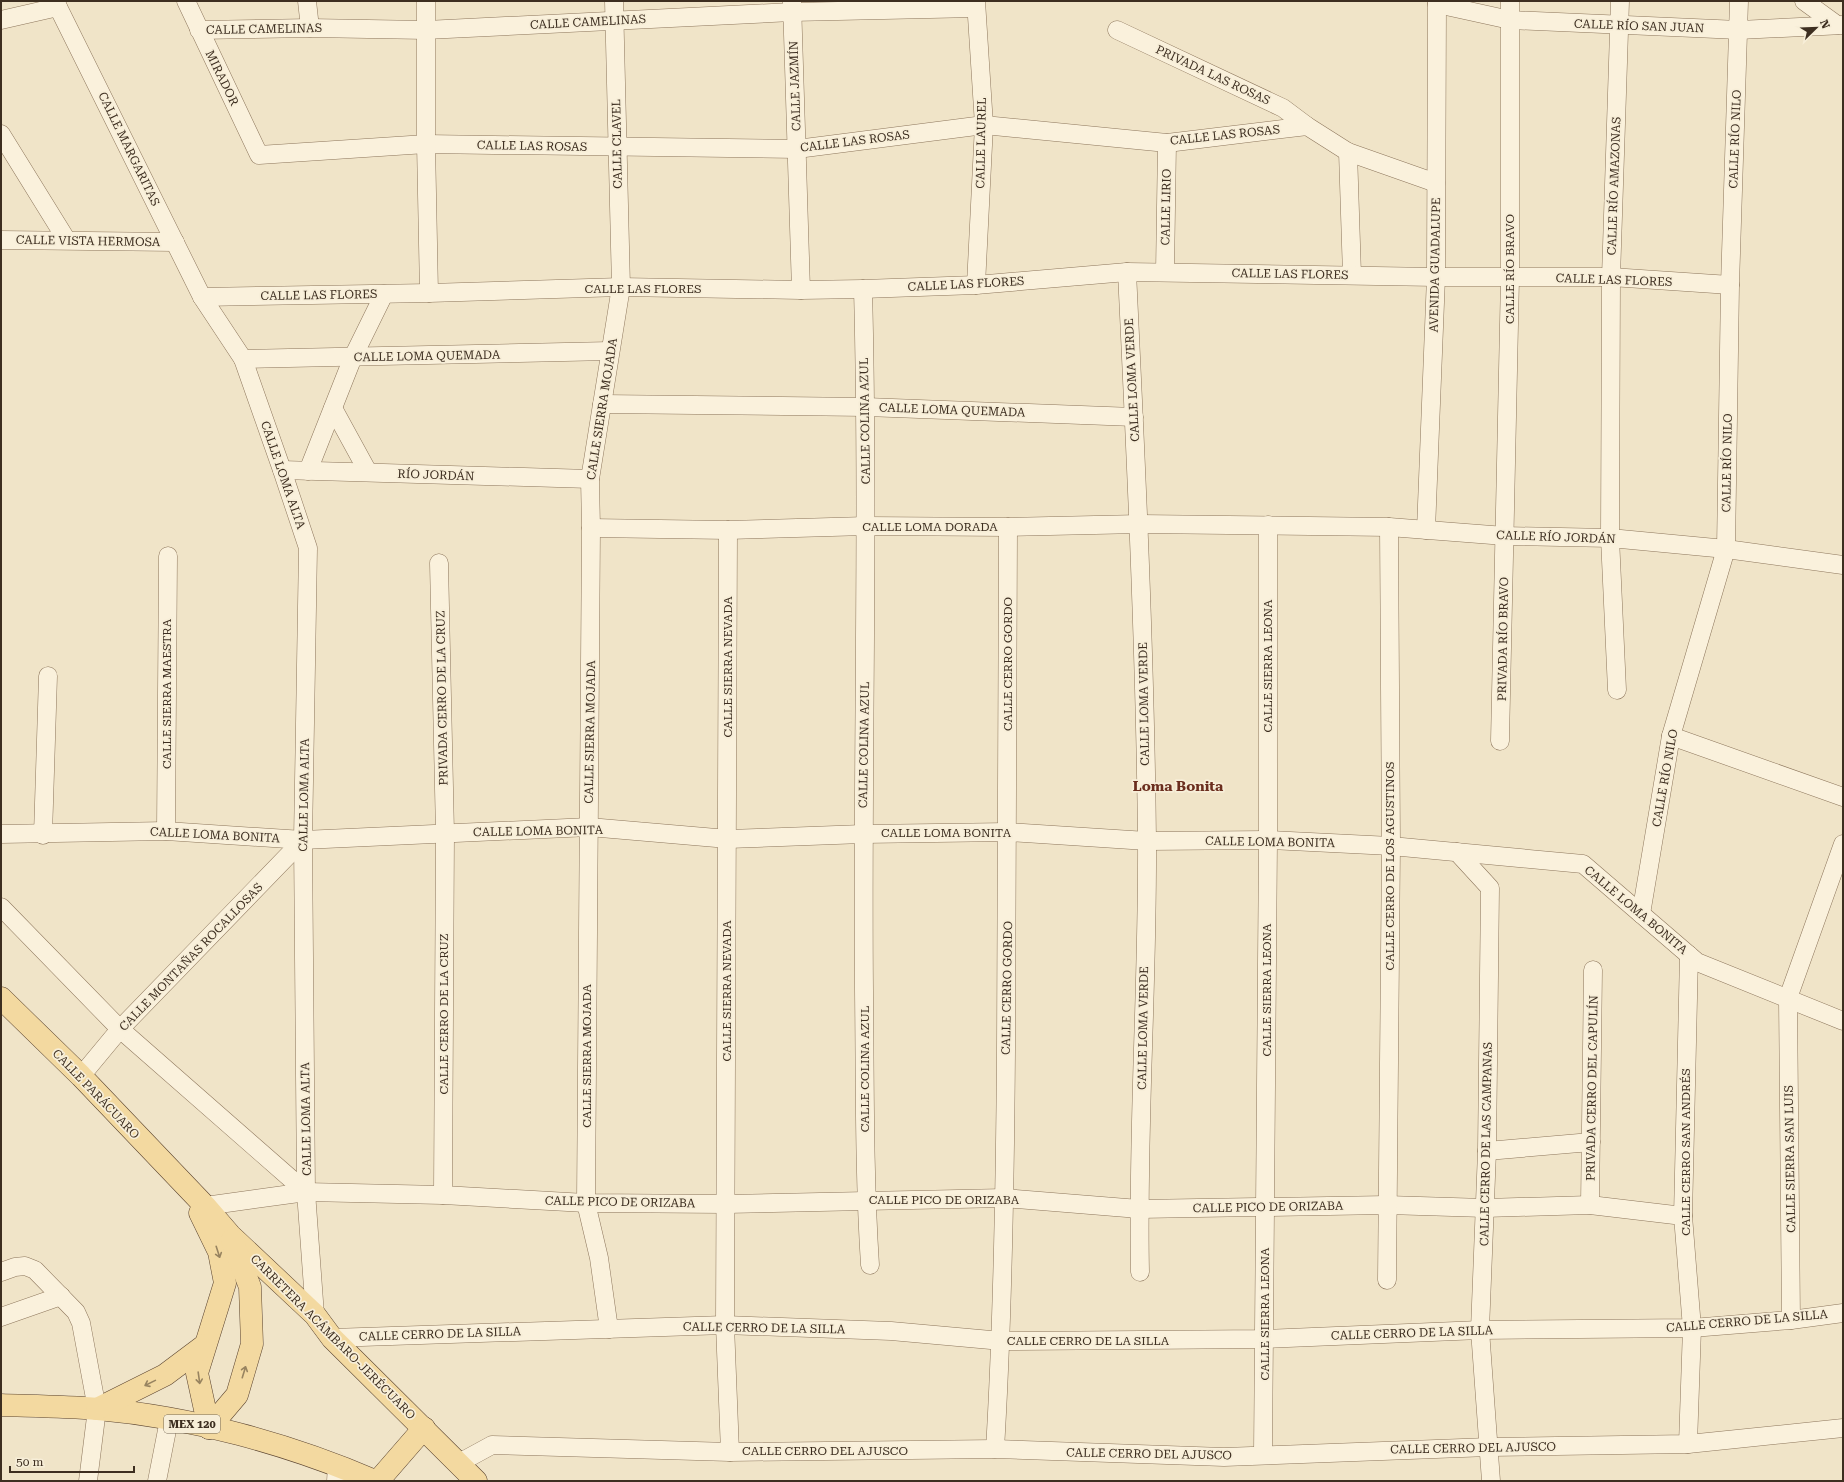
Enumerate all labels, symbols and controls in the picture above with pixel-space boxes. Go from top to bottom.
north arrow [1796,8,1836,48]
street label: CALLE CAMELINAS [530,12,646,32]
street label: CALLE RÍO SAN JUAN [1574,17,1705,35]
text: N [1817,18,1833,31]
street label: CALLE CAMELINAS [206,21,322,37]
street label: CALLE JAZMÍN [786,40,804,131]
street label: PRIVADA LAS ROSAS [1153,42,1273,108]
street label: MIRADOR [203,48,242,109]
street label: CALLE RÍO NILO [1726,89,1744,189]
street label: CALLE MARGARITAS [95,90,163,208]
street label: CALLE LAUREL [973,97,989,189]
street label: CALLE CLAVEL [609,99,625,189]
street label: CALLE RÍO AMAZONAS [1605,116,1623,256]
street label: CALLE LAS ROSAS [1169,122,1281,148]
street label: CALLE LAS ROSAS [799,127,911,155]
street label: CALLE LAS ROSAS [477,138,587,154]
street label: CALLE LIRIO [1158,168,1174,246]
street label: AVENIDA GUADALUPE [1427,197,1443,333]
street label: CALLE RÍO BRAVO [1503,214,1517,324]
street label: CALLE VISTA HERMOSA [16,233,161,249]
street label: CALLE LAS FLORES [1231,266,1349,282]
street label: CALLE LAS FLORES [1555,271,1673,289]
street label: CALLE LAS FLORES [907,274,1025,294]
street label: CALLE LAS FLORES [585,282,701,296]
street label: CALLE LAS FLORES [260,287,378,303]
street label: CALLE LOMA VERDE [1122,318,1142,442]
street label: CALLE SIERRA MOJADA [584,336,620,481]
street label: CALLE LOMA QUEMADA [354,348,501,364]
street label: CALLE COLINA AZUL [857,358,873,484]
street label: CALLE LOMA QUEMADA [879,400,1026,420]
street label: CALLE RÍO NILO [1719,413,1735,513]
street label: CALLE LOMA ALTA [258,419,308,532]
street label: RÍO JORDÁN [397,467,475,483]
street label: CALLE LOMA DORADA [862,520,998,534]
street label: CALLE RÍO JORDÁN [1496,528,1616,546]
street label: PRIVADA RÍO BRAVO [1495,577,1511,701]
street label: CALLE SIERRA NEVADA [721,596,735,738]
street label: CALLE CERRO GORDO [1001,597,1015,731]
street label: CALLE SIERRA LEONA [1261,599,1275,732]
street label: PRIVADA CERRO DE LA CRUZ [433,610,451,786]
street label: CALLE SIERRA MAESTRA [160,618,174,769]
street label: CALLE LOMA VERDE [1136,642,1152,766]
street label: CALLE SIERRA MOJADA [582,659,598,804]
street label: CALLE COLINA AZUL [856,682,872,808]
street label: CALLE RÍO NILO [1650,728,1680,828]
street label: CALLE LOMA ALTA [296,738,312,852]
street label: CALLE CERRO DE LOS AGUSTINOS [1383,762,1397,970]
district label: Loma Bonita [1133,778,1224,794]
street label: CALLE LOMA BONITA [473,823,604,839]
street label: CALLE LOMA BONITA [150,825,281,845]
street label: CALLE LOMA BONITA [881,826,1012,840]
street label: CALLE LOMA BONITA [1205,834,1336,850]
street label: CALLE LOMA BONITA [1582,863,1691,958]
street label: CALLE MONTAÑAS ROCALLOSAS [116,880,266,1034]
street label: CALLE SIERRA NEVADA [720,920,734,1062]
street label: CALLE CERRO GORDO [999,921,1015,1055]
street label: CALLE SIERRA LEONA [1260,923,1274,1056]
street label: CALLE CERRO DE LA CRUZ [437,934,451,1094]
street label: CALLE LOMA VERDE [1135,966,1151,1090]
street label: CALLE SIERRA MOJADA [580,984,594,1128]
street label: PRIVADA CERRO DEL CAPULÍN [1583,995,1601,1181]
street label: CALLE COLINA AZUL [858,1006,872,1132]
street label: CALLE CERRO DE LAS CAMPANAS [1477,1042,1495,1246]
street label: CALLE PARÁCUARO [50,1046,142,1142]
street label: CALLE LOMA ALTA [298,1062,314,1176]
street label: CALLE CERRO SAN ANDRÉS [1679,1068,1693,1236]
street label: CALLE SIERRA SAN LUIS [1782,1085,1798,1233]
street label: CALLE PICO DE ORIZABA [869,1193,1020,1207]
street label: CALLE PICO DE ORIZABA [545,1194,696,1210]
street label: CALLE PICO DE ORIZABA [1193,1199,1344,1215]
one-way arrow [215,1246,223,1258]
street label: CALLE SIERRA LEONA [1258,1247,1272,1380]
street label: CARRETERA ACÁMBARO-JERÉCUARO [248,1252,418,1422]
street label: CALLE CERRO DE LA SILLA [1666,1307,1829,1335]
street label: CALLE CERRO DE LA SILLA [683,1320,846,1336]
street label: CALLE CERRO DE LA SILLA [1331,1323,1494,1343]
street label: CALLE CERRO DE LA SILLA [359,1324,522,1344]
street label: CALLE CERRO DE LA SILLA [1007,1334,1170,1348]
one-way arrow [241,1365,248,1378]
one-way arrow [195,1371,203,1384]
one-way arrow [144,1380,156,1387]
road number: MEX 120 [164,1415,220,1433]
street label: CALLE CERRO DEL AJUSCO [1390,1440,1556,1456]
street label: CALLE CERRO DEL AJUSCO [742,1444,908,1458]
street label: CALLE CERRO DEL AJUSCO [1066,1446,1232,1462]
scale bar [10,1448,134,1474]
text: 50 m [16,1455,43,1469]

